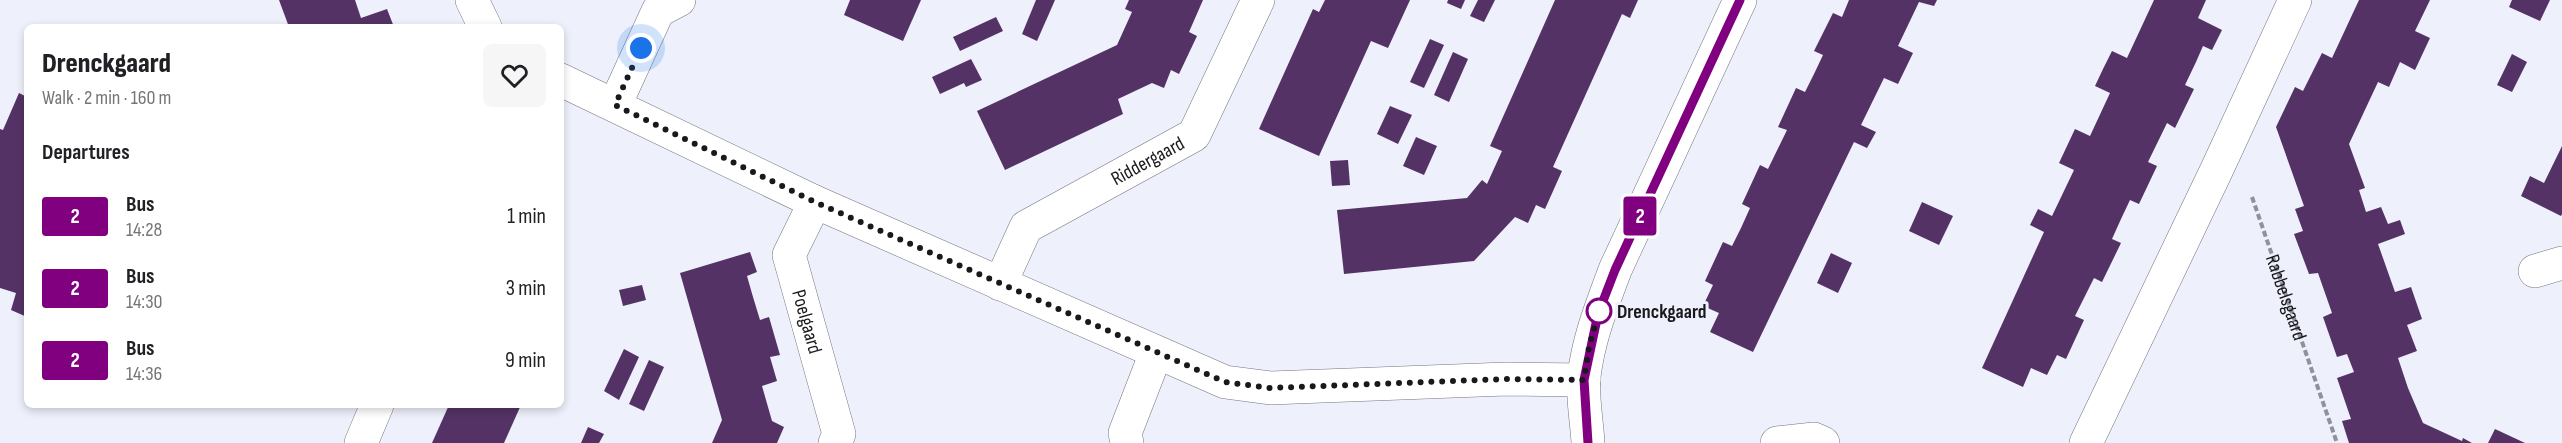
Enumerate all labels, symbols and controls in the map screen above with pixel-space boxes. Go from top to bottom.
your location [626,33,656,63]
button: heart [483,44,546,107]
text: Drenckgaard [42,47,171,80]
text: Walk · 2 min · 160 m [42,86,171,110]
street label: Riddergaard [1107,132,1189,191]
text: Departures [42,139,130,166]
text: Bus [126,191,155,218]
line badge: 2 [1620,196,1660,236]
text: 1 min [507,203,546,230]
text: 2 [70,204,80,229]
text: 2 [1635,204,1645,229]
text: 14:28 [126,218,162,242]
street label: Rabbelsgaard [2260,252,2312,344]
text: Bus [126,263,155,290]
text: 3 min [506,275,546,302]
text: 2 [70,276,80,301]
street label: Poelgaard [786,287,827,356]
text: 14:30 [126,290,162,314]
marker: Drenckgaard [1586,298,1612,324]
place label: Drenckgaard [1617,300,1707,324]
text: Bus [126,335,155,362]
text: 9 min [505,347,546,374]
text: 2 [70,348,80,373]
text: 14:36 [126,362,162,386]

